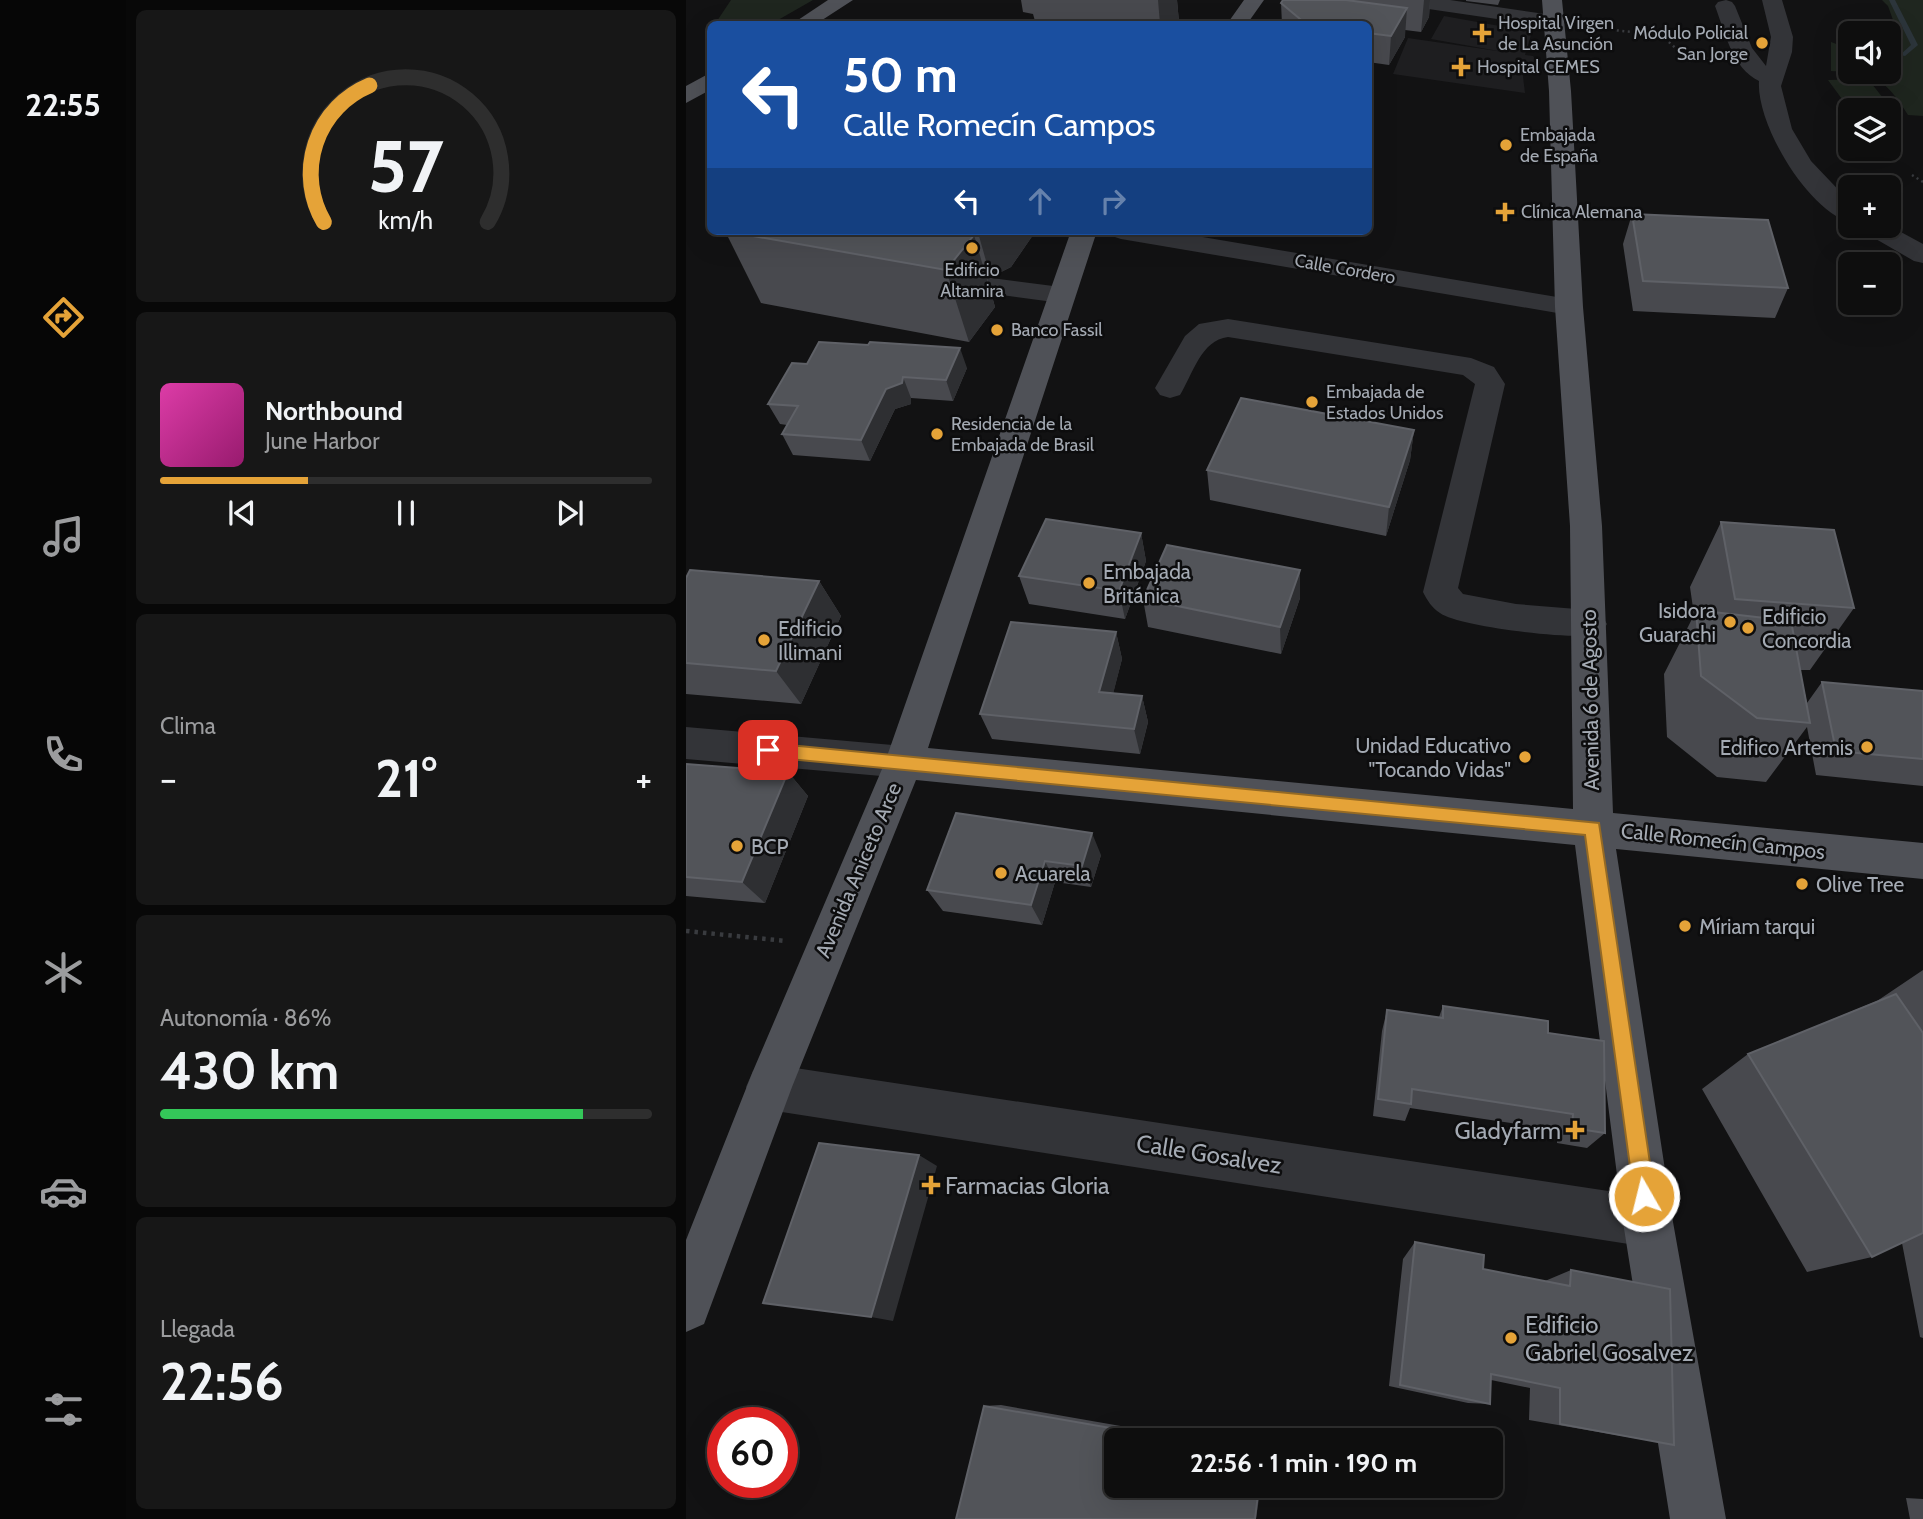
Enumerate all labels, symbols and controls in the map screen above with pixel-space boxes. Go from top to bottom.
place label: Hospital Virgen de La Asunción [1498,12,1614,55]
map controls [1838,21,1901,315]
button: sound [1838,21,1901,84]
place label: Módulo Policial San Jorge [1633,22,1749,65]
marker: Hospital Virgen de La Asunción [1472,23,1492,43]
marker: Módulo Policial San Jorge [1754,35,1770,51]
text: 50 m [843,45,958,104]
icon: left [728,49,819,140]
place label: Hospital CEMES [1477,56,1600,78]
marker: Hospital CEMES [1451,57,1471,77]
text: 22:55 [25,85,101,124]
button: layers [1838,98,1901,161]
text: Calle Romecín Campos [843,105,1156,144]
text: 57 [368,122,444,210]
place label: Embajada de España [1520,124,1598,167]
marker: Embajada de España [1498,137,1514,153]
button: + [1838,175,1901,238]
icon: left [948,182,986,220]
icon: ahead [1021,182,1059,220]
icon: right [1094,182,1132,220]
place label: Clínica Alemana [1521,201,1643,223]
marker: Clínica Alemana [1495,202,1515,222]
text: km/h [379,205,433,235]
marker: Edificio Altamira [964,240,980,256]
street label: Calle Cordero [1293,249,1397,289]
button: − [1838,252,1901,315]
place label: Edificio Altamira [940,259,1004,302]
icon: directions [39,293,88,342]
place label: Banco Fassil [1011,319,1103,341]
marker: Banco Fassil [989,322,1005,338]
place label: Embajada de Estados Unidos [1326,381,1443,424]
marker: Embajada de Estados Unidos [1304,394,1320,410]
text: Northbound [265,395,403,427]
place label: Residencia de la Embajada de Brasil [951,413,1095,456]
marker: Residencia de la Embajada de Brasil [929,426,945,442]
text: June Harbor [265,427,379,455]
icon: previous [223,494,261,532]
icon: pause [387,494,425,532]
icon: next [551,494,589,532]
icon: music [39,512,88,561]
place label: Embajada Británica [1103,559,1191,608]
marker: Embajada Británica [1081,575,1097,591]
place label: Isidora Guarachi [1639,598,1716,647]
place label: Edificio Concordia [1762,604,1851,653]
street label: Avenida 6 de Agosto [1576,609,1604,791]
marker: Isidora Guarachi [1722,614,1738,630]
place label: Edificio Illimani [778,616,842,665]
marker: Edificio Concordia [1740,620,1756,636]
marker: Edificio Illimani [756,632,772,648]
text: Clima [160,712,216,740]
pin [738,720,798,780]
icon: phone [39,730,88,779]
icon: arrive [749,731,787,769]
place label: Unidad Educativo "Tocando Vidas" [1355,733,1511,782]
place label: Edifico Artemis [1720,735,1853,760]
marker: Edifico Artemis [1859,739,1875,755]
text: 21° [375,747,437,810]
marker: Unidad Educativo "Tocando Vidas" [1517,749,1533,765]
text: − [160,755,177,802]
text: + [635,755,652,802]
street label: Avenida Aniceto Arce [810,778,906,961]
street label: Calle Romecín Campos [1620,818,1827,864]
place label: BCP [751,834,789,859]
marker: BCP [729,838,745,854]
place label: Acuarela [1015,861,1090,886]
marker: Acuarela [993,865,1009,881]
place label: Olive Tree [1816,872,1905,897]
marker: Olive Tree [1794,876,1810,892]
place label: Míriam tarqui [1699,914,1815,939]
marker: Míriam tarqui [1677,918,1693,934]
icon: climate [39,948,88,997]
text: Autonomía · 86% [160,1004,331,1032]
text: 430 km [160,1039,339,1102]
place label: Gladyfarm [1454,1116,1561,1145]
marker: Gladyfarm [1567,1122,1583,1138]
street label: Calle Gosalvez [1134,1128,1284,1180]
position arrow [1607,1159,1681,1233]
icon: car [39,1167,88,1216]
place label: Farmacias Gloria [945,1171,1110,1200]
marker: Farmacias Gloria [923,1177,939,1193]
place label: Edificio Gabriel Gosalvez [1525,1310,1693,1367]
text: Llegada [160,1315,235,1343]
marker: Edificio Gabriel Gosalvez [1503,1330,1519,1346]
text: 22:56 [160,1350,284,1413]
icon: filters [39,1385,88,1434]
speed limit sign: 60 [707,1407,798,1498]
text: 22:56 · 1 min · 190 m [1190,1447,1417,1479]

